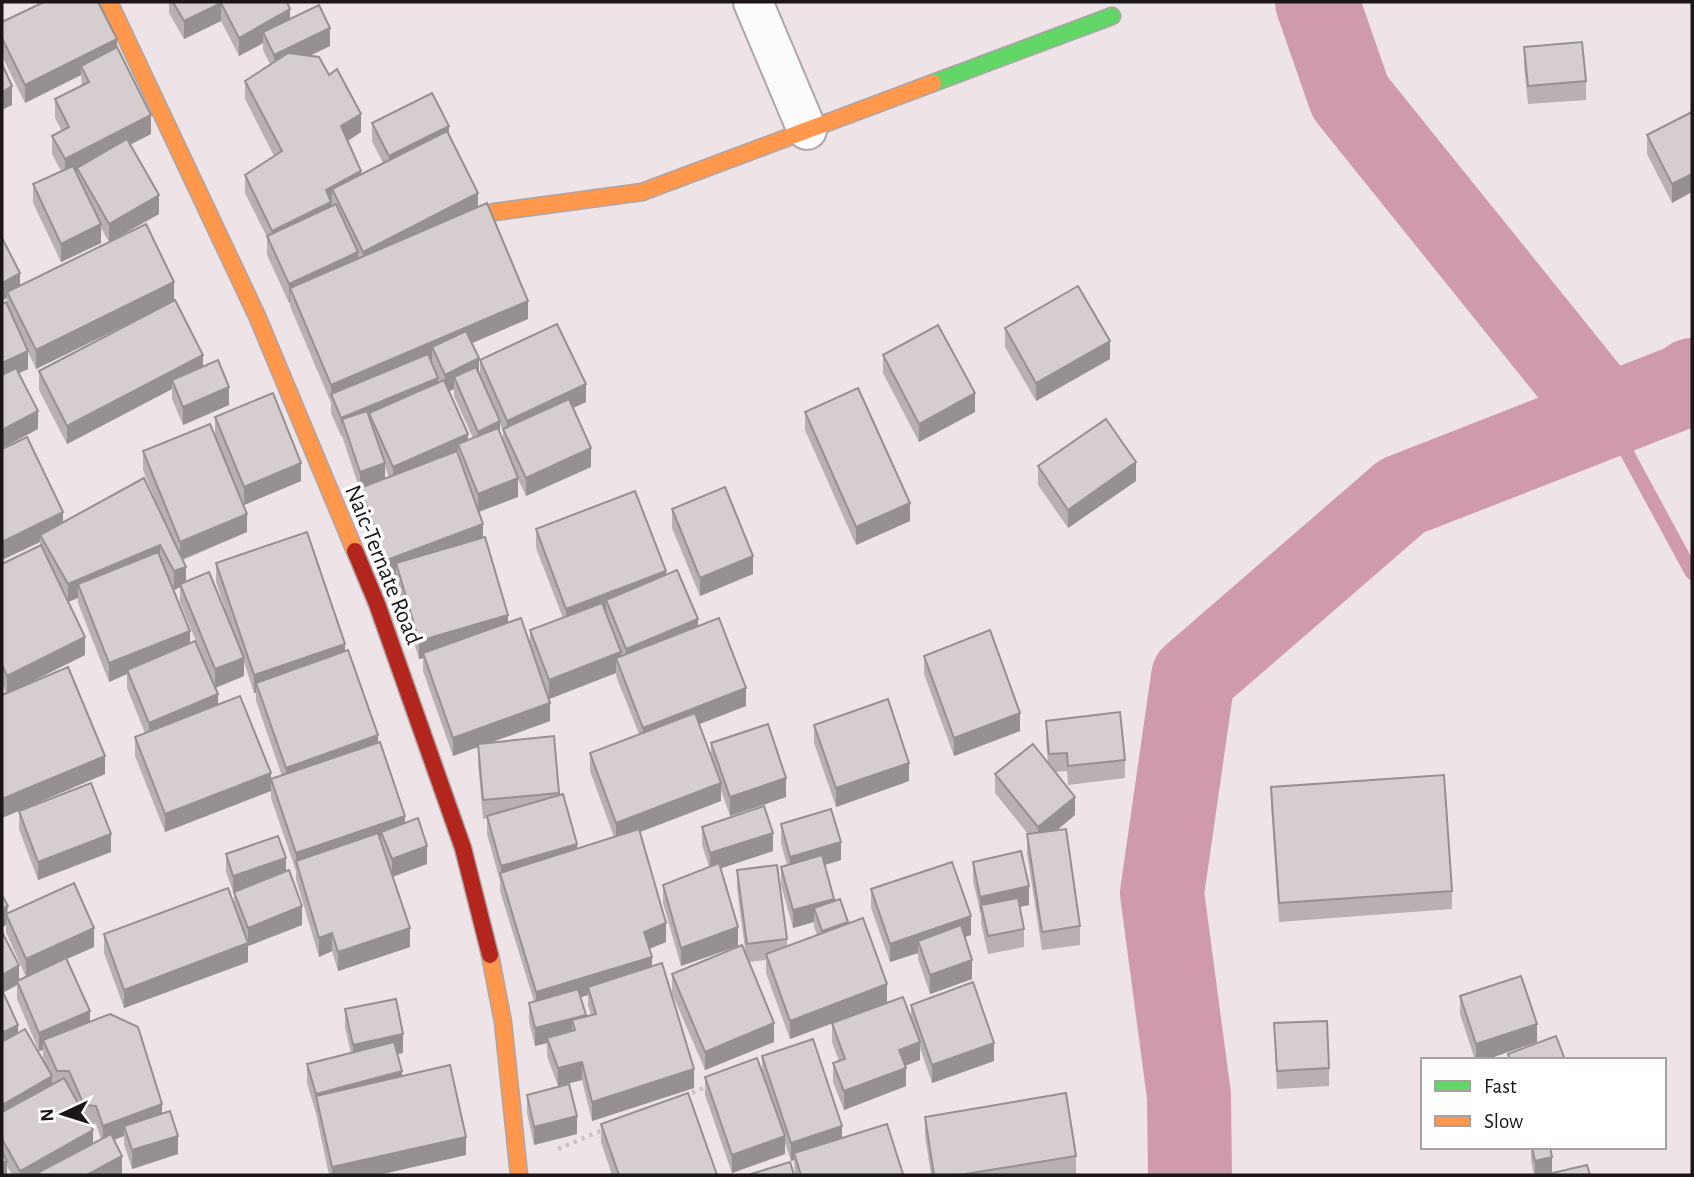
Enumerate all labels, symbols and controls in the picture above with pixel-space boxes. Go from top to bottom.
street label: Naic-Ternate Road [340,482,426,648]
legend [1421,1058,1666,1149]
text: Fast [1484,1076,1517,1097]
north arrow [28,1079,98,1149]
text: N [38,1108,57,1122]
text: Slow [1484,1111,1523,1132]

